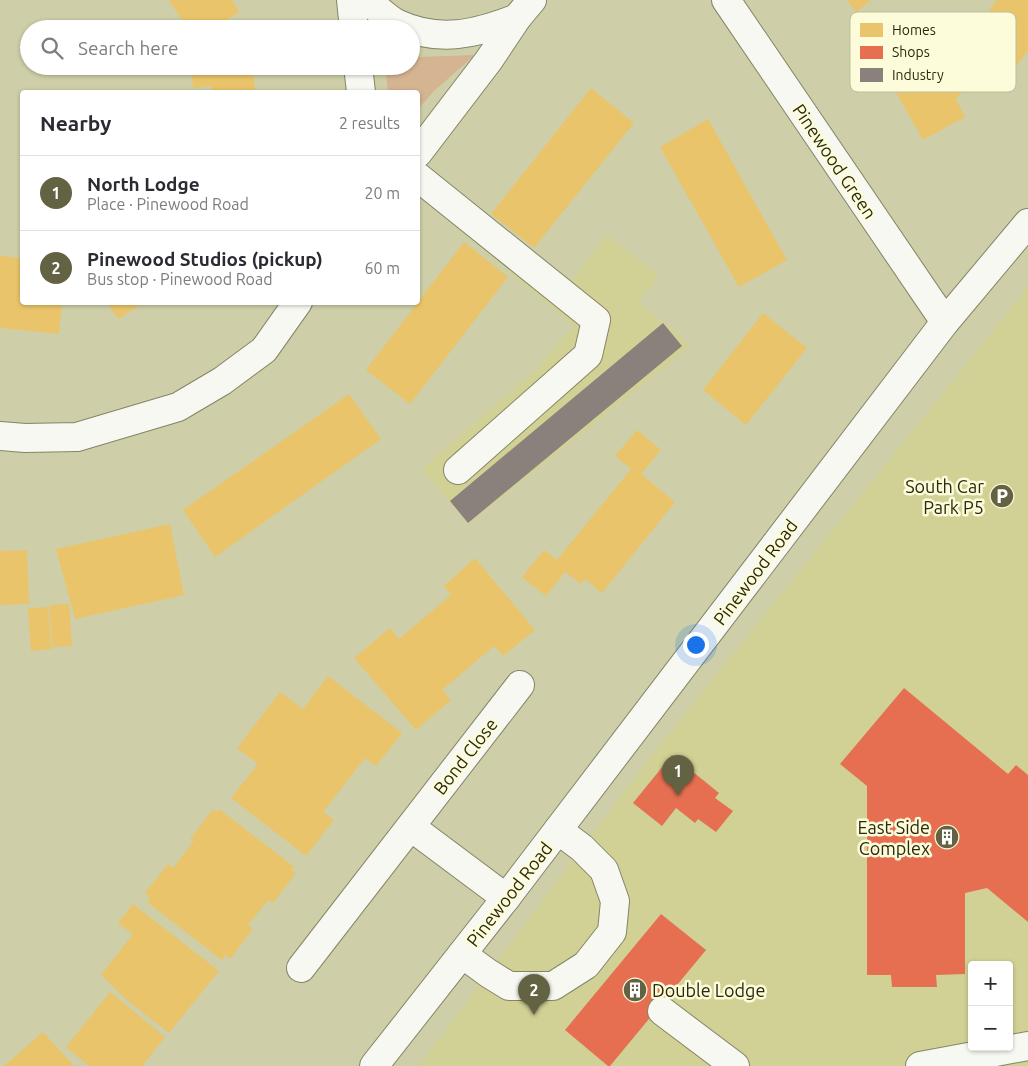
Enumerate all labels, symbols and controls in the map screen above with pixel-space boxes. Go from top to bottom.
legend [850,12,1016,92]
search box [20,20,420,75]
text: Homes [892,22,936,38]
icon: search [38,34,66,62]
text: Search here [78,37,178,59]
text: Shops [892,44,930,60]
text: Industry [892,67,944,83]
street label: Pinewood Green [789,100,881,222]
text: Nearby [40,111,111,135]
text: 2 results [339,114,400,132]
text: North Lodge [87,173,200,195]
text: 1 [51,184,61,202]
text: 20 m [364,184,400,202]
text: Place · Pinewood Road [87,195,249,213]
text: Pinewood Studios (pickup) [87,248,323,270]
text: 2 [51,259,61,277]
text: 60 m [364,259,400,277]
text: Bus stop · Pinewood Road [87,270,273,288]
place label: South Car Park P5 [905,476,984,517]
parking icon: South Car Park P5 [989,483,1015,509]
street label: Pinewood Road [709,515,801,629]
your location [683,632,709,658]
street label: Bond Close [429,714,501,798]
pin: 1 [662,755,694,796]
place label: East Side Complex [857,817,930,858]
building icon: East Side Complex [934,824,960,850]
street label: Pinewood Road [462,838,556,950]
map controls [968,961,1013,1051]
button: + [968,961,1013,1006]
pin: 2 [518,974,550,1015]
building icon: Double Lodge [622,977,648,1003]
place label: Double Lodge [652,980,765,1000]
button: − [968,1006,1013,1051]

